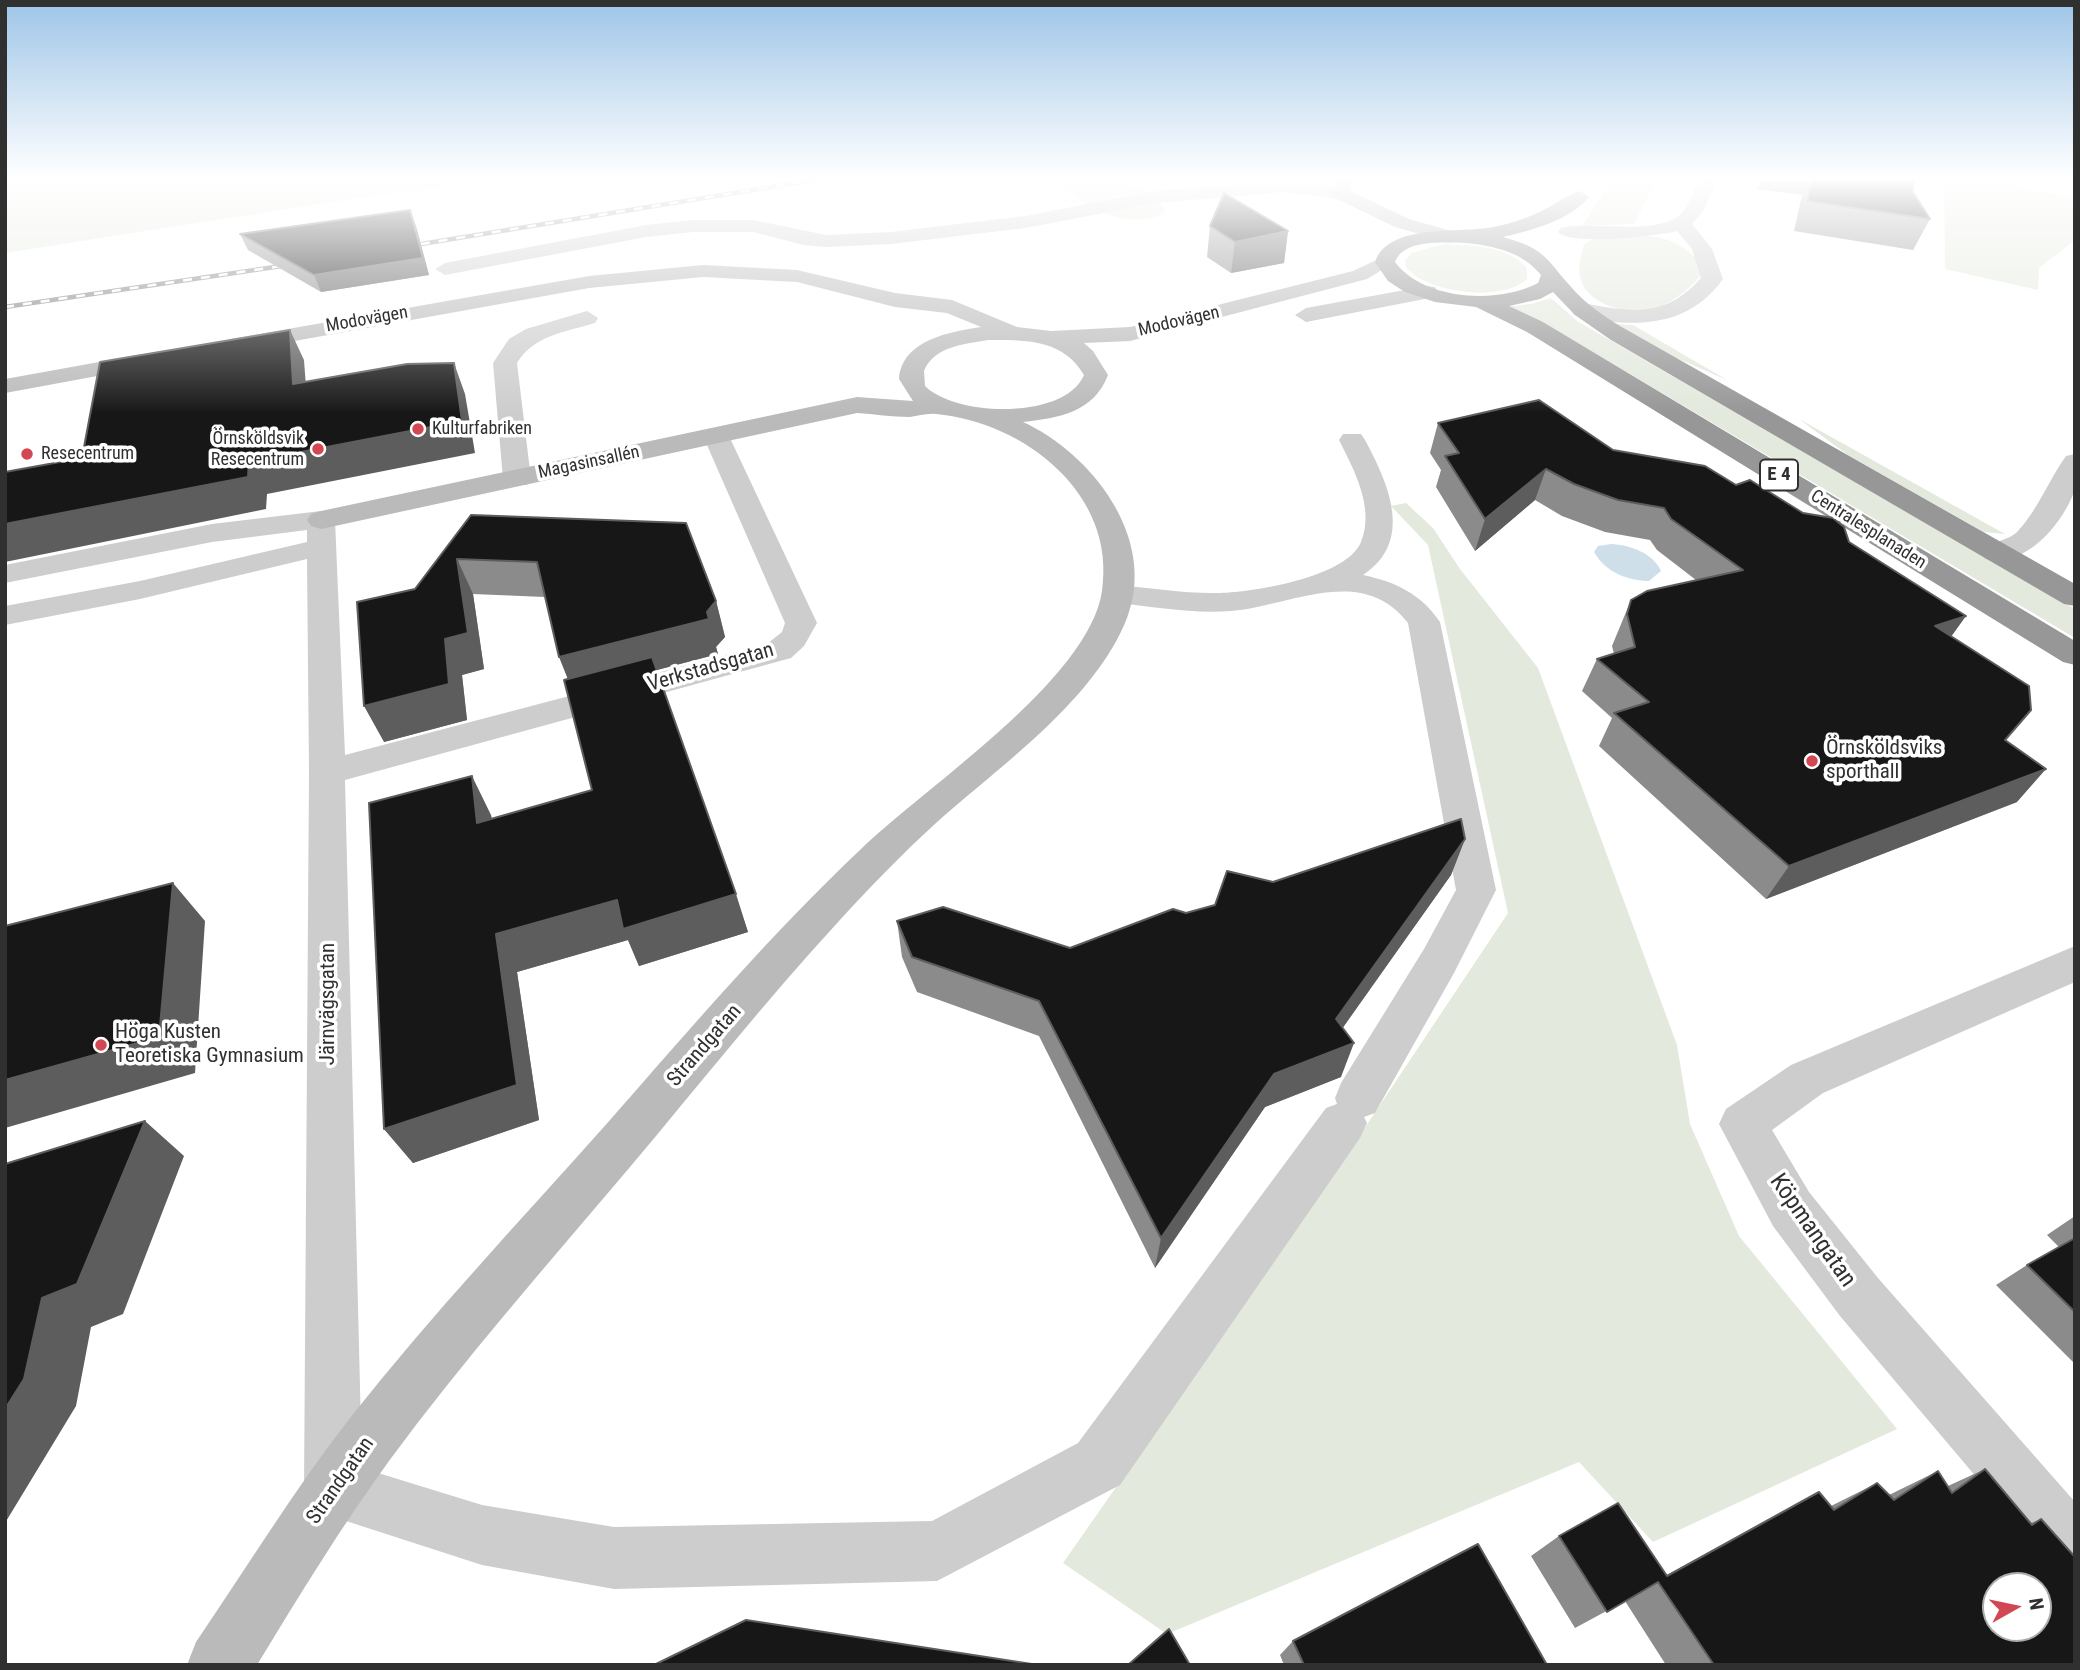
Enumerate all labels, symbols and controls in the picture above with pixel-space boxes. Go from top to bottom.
street label: Modovägen [324,302,410,338]
street label: Modovägen [1136,302,1222,342]
place label: Kulturfabriken [432,418,532,440]
marker: Kulturfabriken [410,421,426,437]
place label: Örnsköldsvik Resecentrum [211,428,304,471]
marker: Örnsköldsvik Resecentrum [310,441,326,457]
street label: Magasinsallén [536,442,642,484]
place label: Resecentrum [41,443,134,465]
marker: Resecentrum [19,446,35,462]
road number: E 4 [1760,460,1798,490]
street label: Centralesplanaden [1806,486,1930,574]
street label: Verkstadsgatan [645,638,777,698]
place label: Örnsköldsviks sporthall [1826,736,1942,786]
marker: Örnsköldsviks sporthall [1804,753,1820,769]
street label: Järnvägsgatan [316,943,342,1065]
street label: Strandgatan [662,1000,748,1092]
place label: Höga Kusten Teoretiska Gymnasium [115,1020,304,1070]
marker: Höga Kusten Teoretiska Gymnasium [93,1037,109,1053]
street label: Köpmangatan [1763,1169,1861,1293]
street label: Strandgatan [302,1433,380,1529]
north arrow [1982,1572,2052,1642]
text: N [2024,1596,2049,1611]

